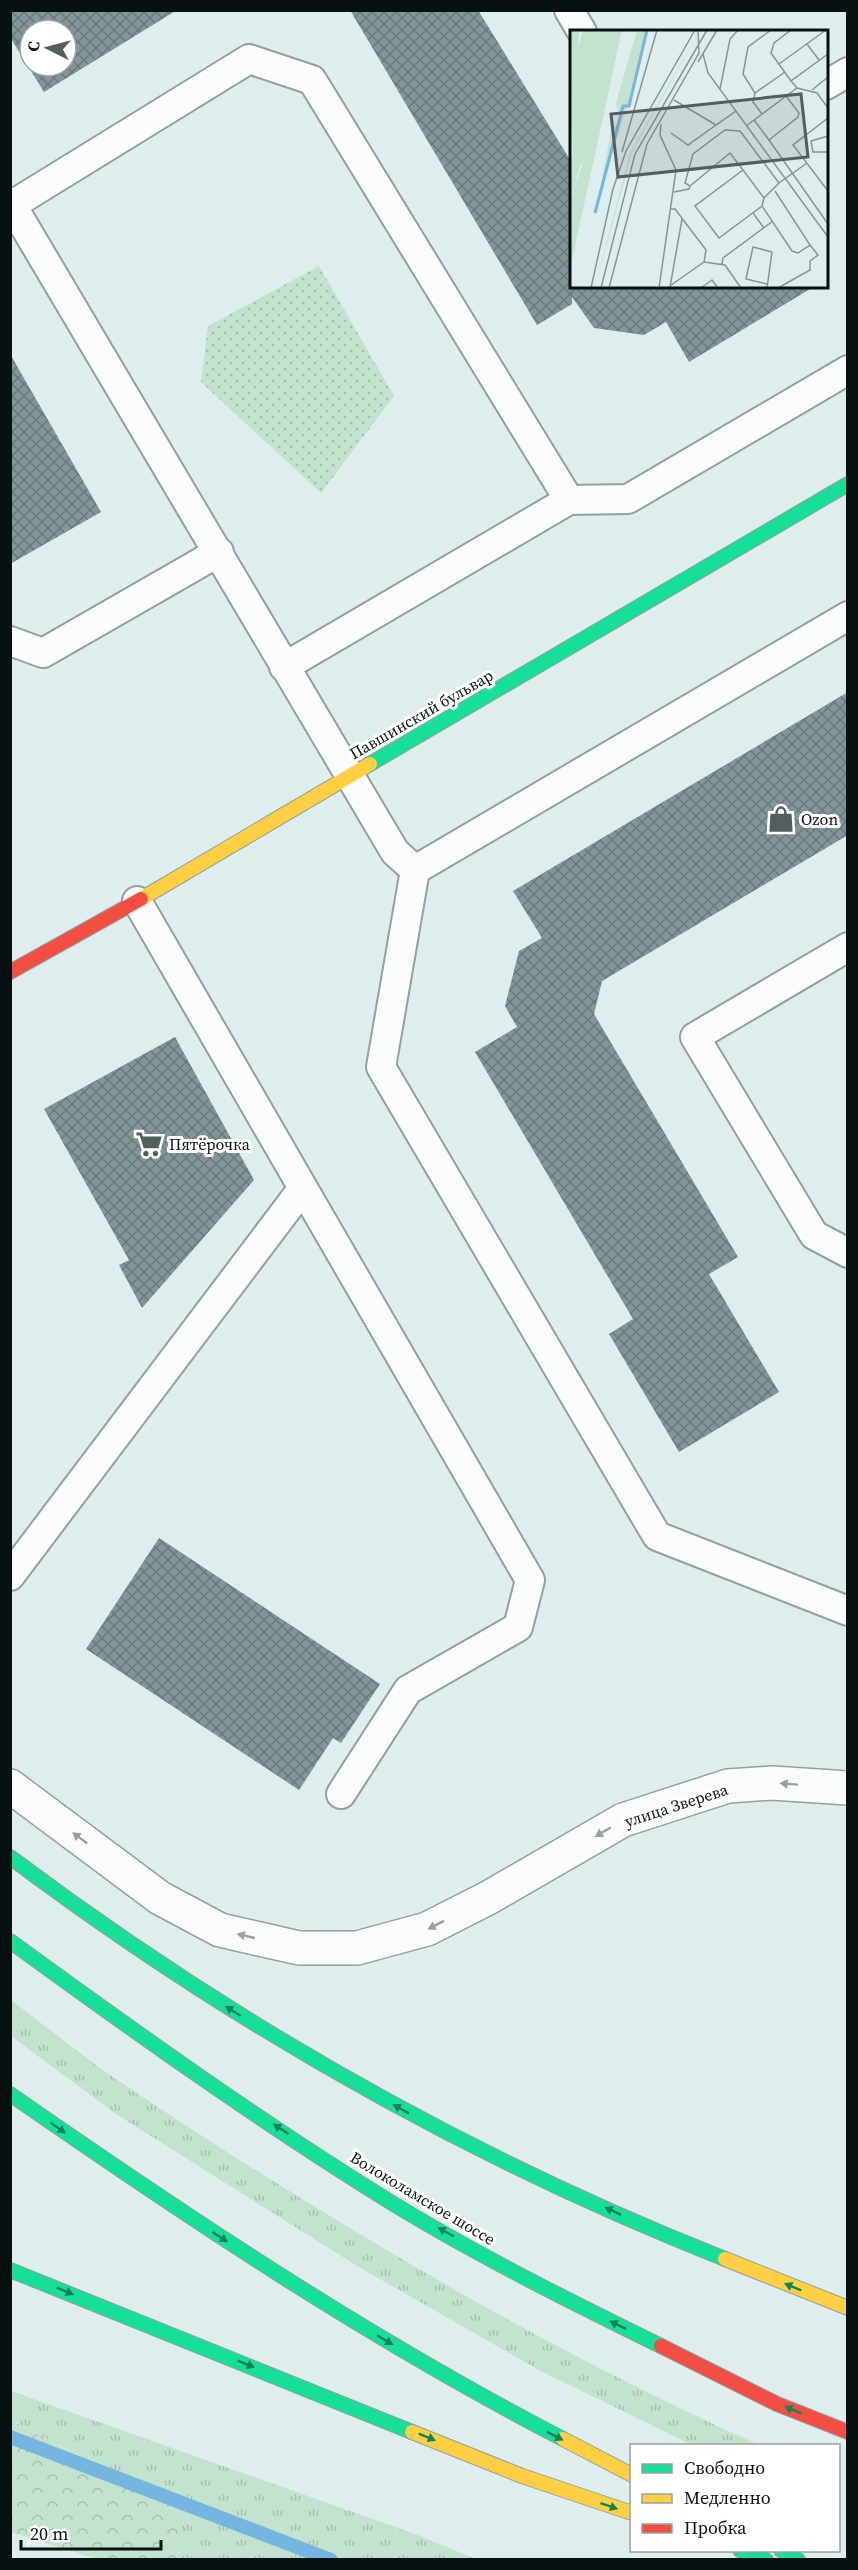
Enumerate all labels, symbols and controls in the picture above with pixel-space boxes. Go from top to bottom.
north arrow [18,18,78,78]
inset map [570,30,828,288]
text: С [22,40,45,53]
street label: Павшинский бульвар [345,664,497,764]
shop icon: Ozon [766,804,796,834]
place label: Ozon [801,808,838,830]
supermarket icon: Пятёрочка [134,1129,164,1159]
place label: Пятёрочка [169,1133,251,1155]
street label: улица Зверева [621,1778,731,1832]
one-way arrow [780,1779,799,1789]
one-way arrow [594,1827,611,1837]
one-way arrow [72,1832,88,1844]
one-way arrow [427,1919,445,1929]
one-way arrow [237,1931,255,1941]
one-way arrow [225,2005,241,2016]
one-way arrow [392,2104,409,2114]
one-way arrow [50,2122,66,2134]
one-way arrow [273,2124,289,2135]
street label: Волоколамское шоссе [346,2146,500,2250]
one-way arrow [605,2207,622,2216]
one-way arrow [437,2227,454,2237]
one-way arrow [211,2232,228,2243]
one-way arrow [784,2282,802,2291]
one-way arrow [56,2287,74,2296]
one-way arrow [609,2320,626,2330]
one-way arrow [377,2335,394,2345]
one-way arrow [237,2359,255,2369]
one-way arrow [784,2405,802,2414]
one-way arrow [547,2431,564,2441]
one-way arrow [418,2432,436,2442]
legend [630,2444,840,2552]
text: Свободно [684,2455,765,2480]
text: Медленно [684,2485,771,2510]
one-way arrow [600,2501,618,2511]
scale bar [21,2513,160,2551]
text: Пробка [684,2515,747,2540]
text: 20 m [30,2521,68,2546]

